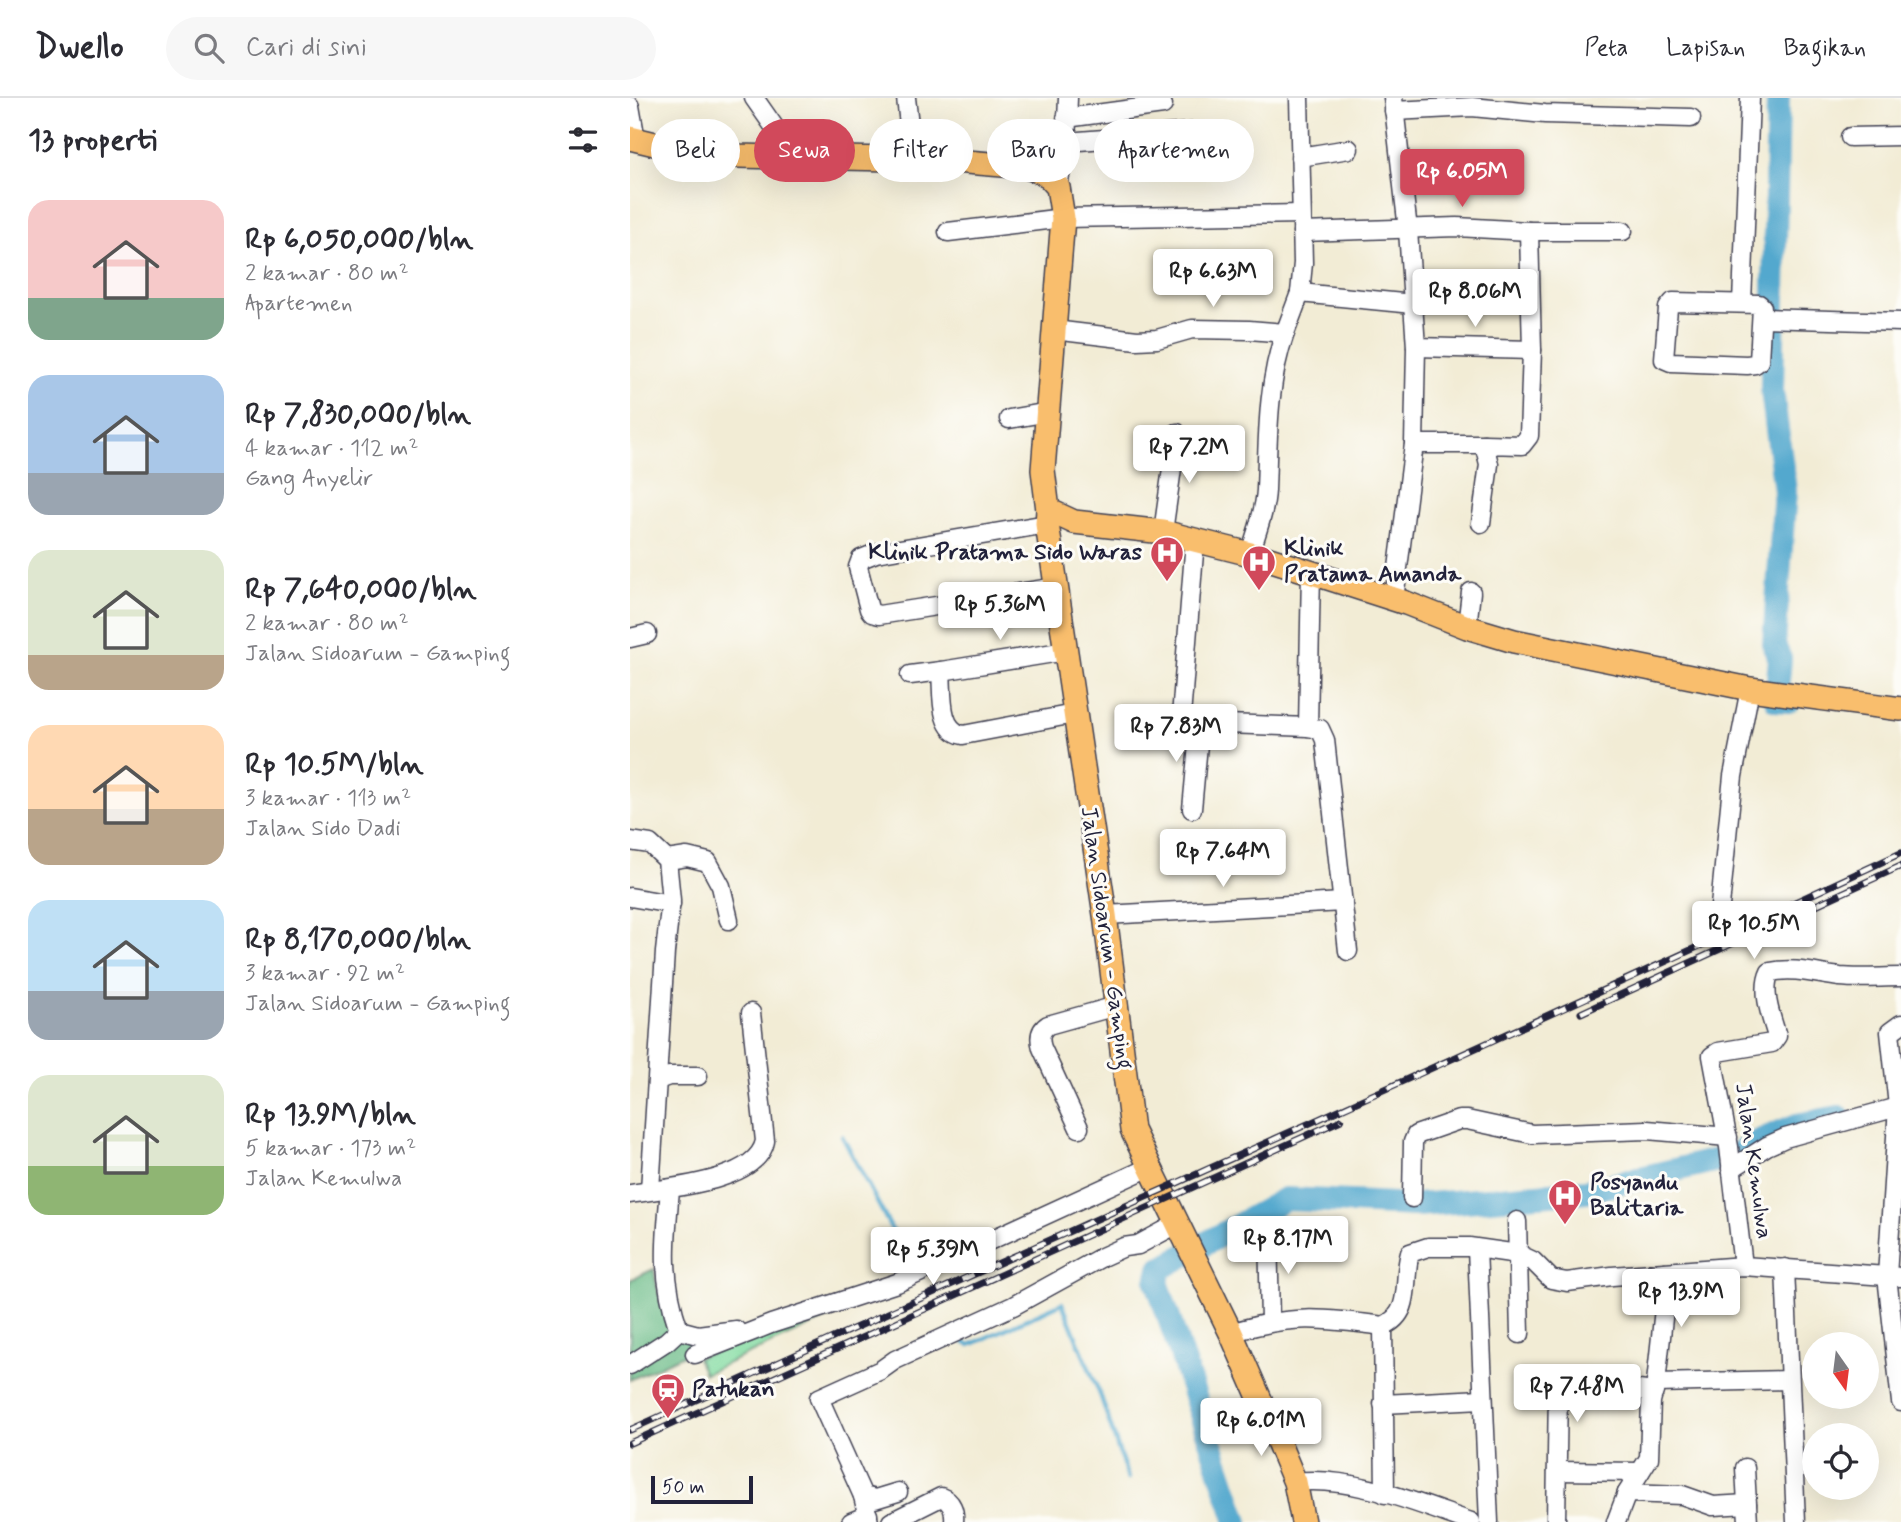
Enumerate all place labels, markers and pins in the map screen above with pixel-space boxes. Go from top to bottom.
pin: Rp 6.05M [1390,150,1534,209]
pin: Rp 6.63M [1141,250,1285,309]
pin: Rp 8.06M [1403,270,1547,329]
pin: Rp 7.2M [1124,426,1254,485]
hospital icon: Klinik Pratama Sido Waras [1148,534,1186,583]
place label: Klinik Pratama Amanda [1284,534,1463,590]
place label: Klinik Pratama Sido Waras [868,538,1143,568]
hospital icon: Klinik Pratama Amanda [1240,543,1278,592]
pin: Rp 5.36M [928,582,1072,642]
pin: Rp 7.83M [1104,704,1248,764]
pin: Rp 7.64M [1151,830,1295,889]
pin: Rp 10.5M [1682,902,1826,961]
place label: Posyandu Balitaria [1590,1168,1685,1224]
hospital icon: Posyandu Balitaria [1546,1177,1584,1226]
pin: Rp 8.17M [1216,1216,1360,1276]
pin: Rp 5.39M [861,1228,1005,1287]
pin: Rp 13.9M [1609,1270,1753,1329]
pin: Rp 7.48M [1505,1364,1649,1424]
station icon: Patukan [649,1371,687,1420]
place label: Patukan [692,1375,775,1405]
pin: Rp 6.01M [1189,1398,1333,1458]

